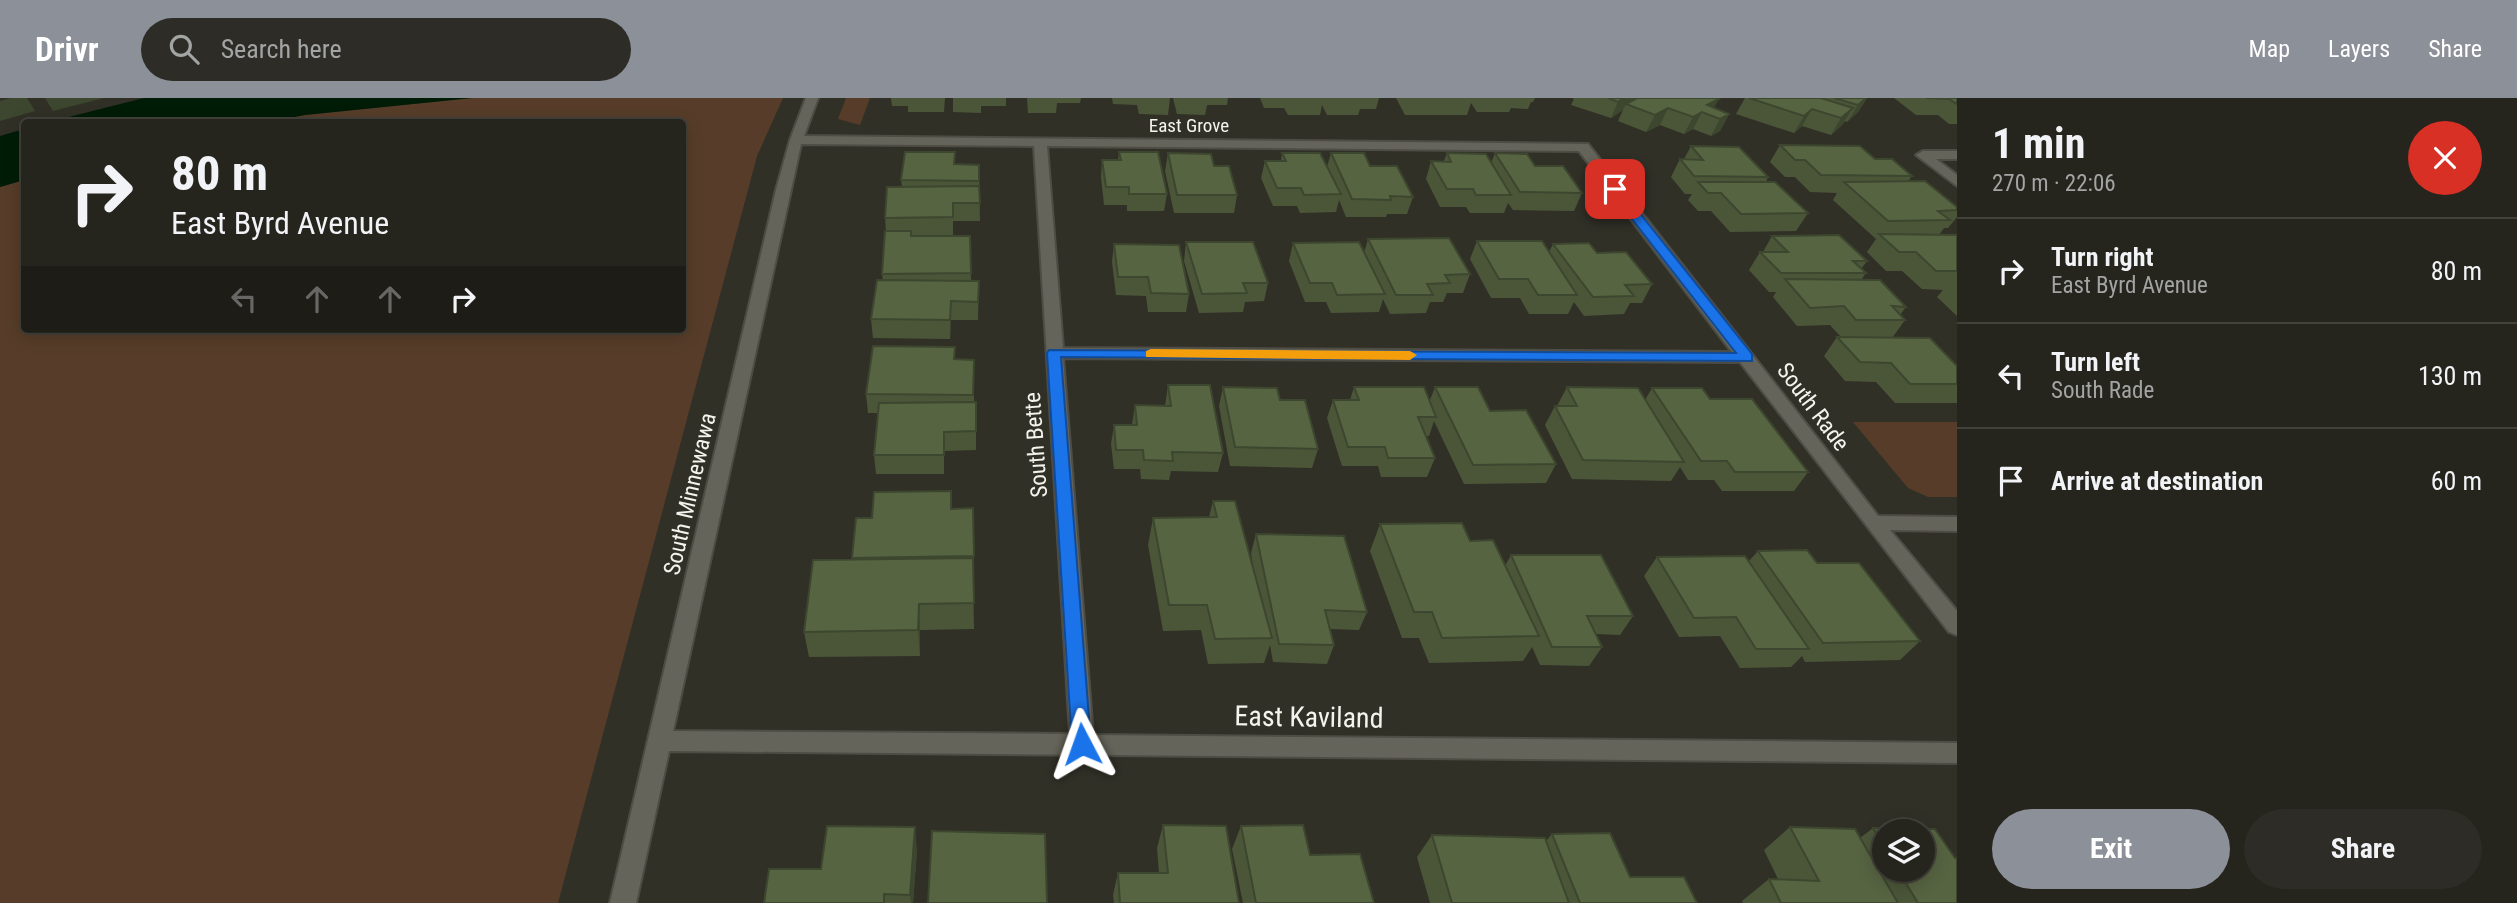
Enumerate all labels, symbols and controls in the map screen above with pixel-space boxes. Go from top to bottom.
search box [141,18,631,81]
text: Drivr [35,30,99,69]
icon: search [165,30,203,68]
text: Search here [221,34,342,64]
text: Map [2249,35,2290,63]
text: Layers [2328,35,2390,63]
text: Share [2428,35,2482,63]
street label: East Grove [1149,114,1229,137]
text: 1 min [1992,119,2085,168]
button: close [2408,121,2482,195]
text: 80 m [171,145,268,202]
icon: right [56,147,147,238]
pin [1585,159,1645,219]
icon: arrive [1596,170,1634,208]
text: 270 m · 22:06 [1992,170,2116,197]
text: East Byrd Avenue [171,204,389,242]
text: Turn right [2051,242,2153,272]
icon: right [1992,252,2030,290]
text: 80 m [2431,256,2482,286]
text: East Byrd Avenue [2051,272,2208,299]
icon: left [225,280,263,318]
icon: ahead [298,280,336,318]
icon: ahead [371,280,409,318]
icon: right [444,280,482,318]
text: Turn left [2051,347,2140,377]
icon: left [1992,357,2030,395]
street label: South Rade [1771,358,1855,456]
text: 130 m [2418,361,2482,391]
text: South Rade [2051,377,2154,404]
street label: South Bette [1019,391,1053,499]
street label: South Minnewawa [658,410,722,578]
icon: arrive [1992,462,2030,500]
text: Arrive at destination [2051,466,2263,496]
text: 60 m [2431,466,2482,496]
street label: East Kaviland [1234,699,1384,735]
position arrow [1045,707,1119,781]
button: Exit [1992,809,2230,889]
button: Share [2244,809,2482,889]
map controls [1872,819,1935,882]
button: layers [1872,819,1935,882]

